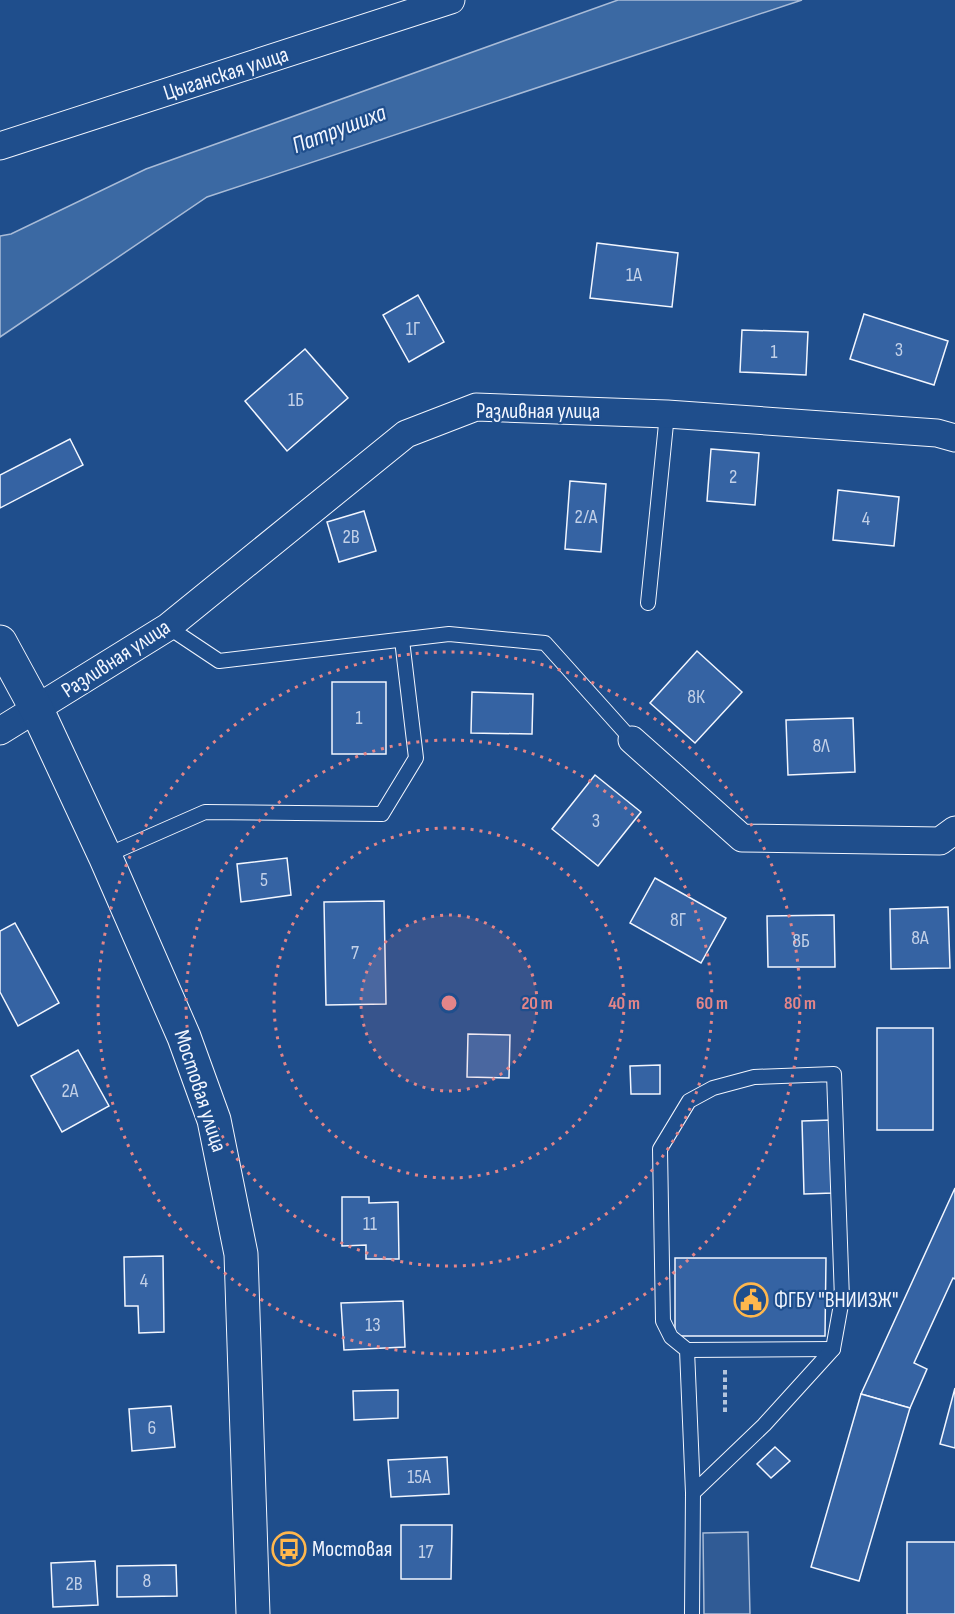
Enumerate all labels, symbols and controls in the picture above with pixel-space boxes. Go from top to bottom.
street label: Цыганская улица [160,41,292,107]
water label: Патрушиха [288,98,390,160]
house number: 1А [626,263,642,287]
house number: 1Г [406,317,420,341]
house number: 3 [895,338,903,362]
house number: 1 [771,340,778,364]
house number: 1Б [288,388,304,412]
street label: Разливная улица [476,398,600,425]
house number: 2 [729,465,737,489]
house number: 2/А [575,505,598,529]
house number: 4 [862,507,870,531]
house number: 2В [342,525,360,549]
street label: Разливная улица [57,614,175,704]
house number: 8К [687,685,705,709]
house number: 1 [356,706,363,730]
house number: 8Л [812,734,830,758]
house number: 3 [592,809,600,833]
house number: 5 [260,868,268,892]
house number: 8Г [670,908,686,932]
house number: 8А [911,926,929,950]
house number: 8Б [792,929,810,953]
house number: 7 [351,941,359,965]
centre of rings [439,993,459,1013]
text: 20 m [521,993,553,1014]
text: 40 m [608,993,640,1014]
text: 60 m [696,993,728,1014]
text: 80 m [784,993,816,1014]
street label: Мостовая улица [168,1027,232,1155]
house number: 2А [62,1079,79,1103]
house number: 11 [363,1212,377,1236]
house number: 4 [140,1269,148,1293]
public building icon: ФГБУ "ВНИИЗЖ" [733,1282,769,1318]
place label: ФГБУ "ВНИИЗЖ" [774,1287,898,1314]
house number: 13 [365,1313,381,1337]
house number: 6 [148,1416,156,1440]
house number: 15А [407,1465,431,1489]
bus stop icon: Мостовая [271,1531,307,1567]
place label: Мостовая [312,1536,392,1563]
house number: 17 [419,1540,433,1564]
house number: 8 [143,1569,151,1593]
house number: 2В [65,1572,83,1596]

